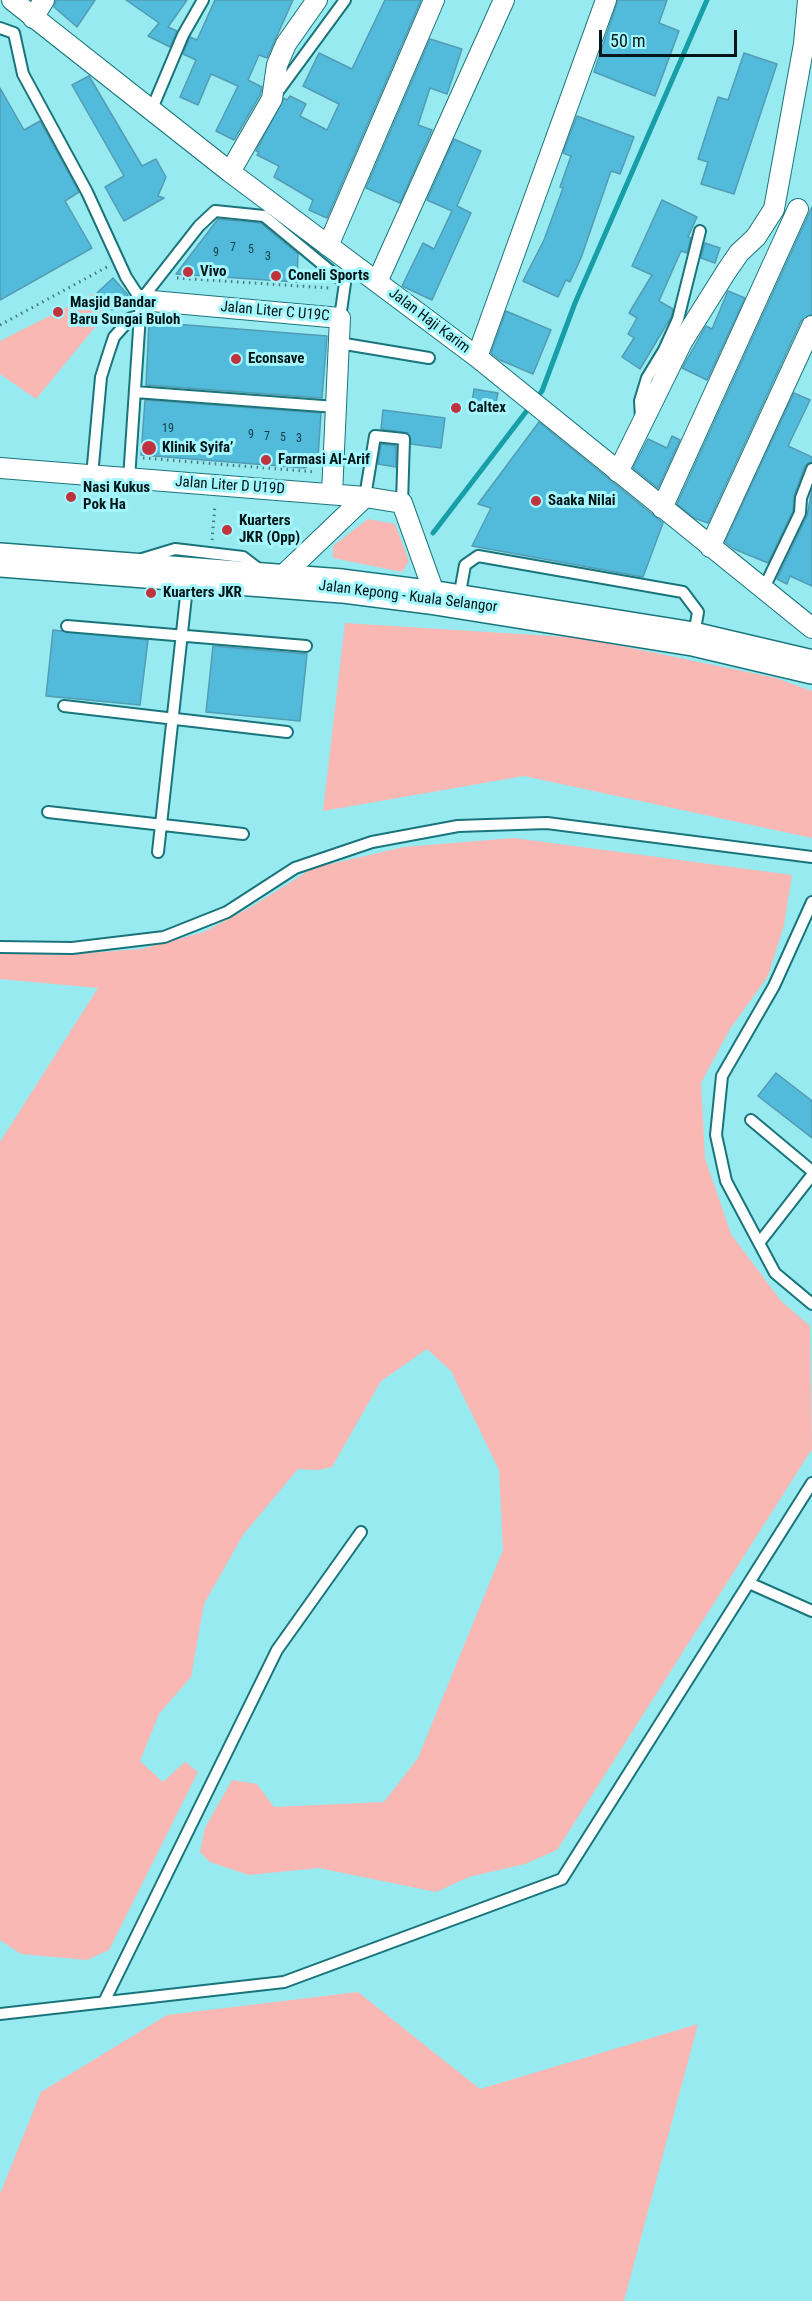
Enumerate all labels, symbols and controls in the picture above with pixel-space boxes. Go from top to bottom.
scale bar [602,18,740,56]
text: 50 m [610,30,645,51]
house number: 7 [230,241,236,255]
house number: 5 [248,243,254,257]
house number: 9 [213,246,219,260]
house number: 3 [265,250,271,264]
place label: Vivo [200,263,227,281]
marker: Vivo [181,265,195,279]
place label: Coneli Sports [288,267,369,285]
marker: Coneli Sports [269,269,283,283]
street label: Jalan Haji Karim [385,285,473,357]
place label: Masjid Bandar Baru Sungai Buloh [70,294,180,329]
street label: Jalan Liter C U19C [220,298,330,326]
marker: Masjid Bandar Baru Sungai Buloh [51,305,65,319]
place label: Econsave [248,350,305,368]
marker: Econsave [229,352,243,366]
place label: Caltex [468,399,506,417]
marker: Caltex [449,401,463,415]
house number: 19 [162,422,174,436]
house number: 9 [248,428,254,442]
house number: 7 [264,430,270,444]
house number: 5 [280,431,286,445]
house number: 3 [296,432,302,446]
marker: Klinik Syifa’ [140,439,158,457]
place label: Klinik Syifa’ [162,439,233,457]
place label: Farmasi Al-Arif [278,451,370,469]
marker: Farmasi Al-Arif [259,453,273,467]
street label: Jalan Liter D U19D [175,473,285,499]
place label: Nasi Kukus Pok Ha [83,479,150,514]
marker: Nasi Kukus Pok Ha [64,490,78,504]
place label: Saaka Nilai [548,492,616,510]
marker: Saaka Nilai [529,494,543,508]
place label: Kuarters JKR (Opp) [239,512,300,547]
marker: Kuarters JKR (Opp) [220,523,234,537]
street label: Jalan Kepong - Kuala Selangor [318,577,498,617]
place label: Kuarters JKR [163,584,242,602]
marker: Kuarters JKR [144,586,158,600]

